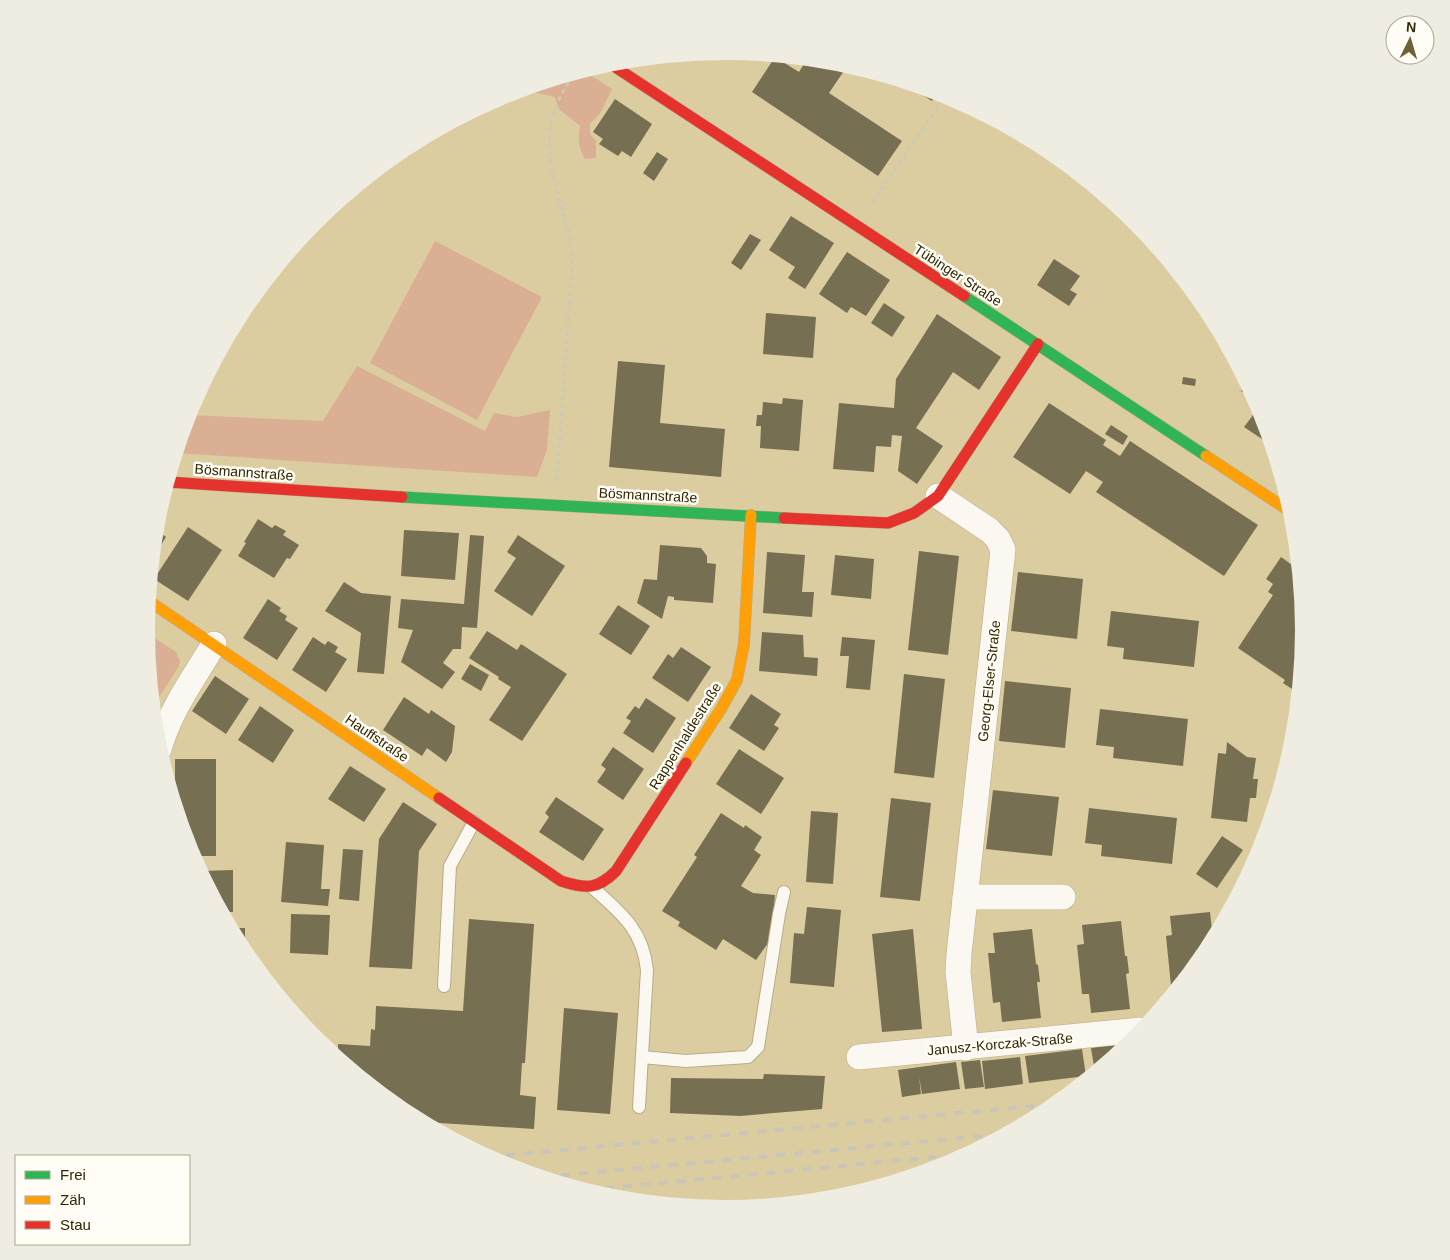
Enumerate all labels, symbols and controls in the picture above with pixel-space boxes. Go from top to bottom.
north arrow [1385,15,1435,65]
text: N [1405,19,1417,35]
street label: Tübinger Straße [911,241,1005,309]
street label: Bösmannstraße [194,461,294,483]
street label: Bösmannstraße [598,484,698,506]
street label: Georg-Elser-Straße [975,619,1003,743]
street label: Rappenhaldestraße [646,679,724,792]
street label: Hauffstraße [342,711,412,765]
street label: Janusz-Korczak-Straße [926,1030,1074,1058]
legend [15,1155,190,1245]
text: Frei [60,1166,86,1183]
text: Zäh [60,1191,86,1208]
text: Stau [60,1216,91,1233]

